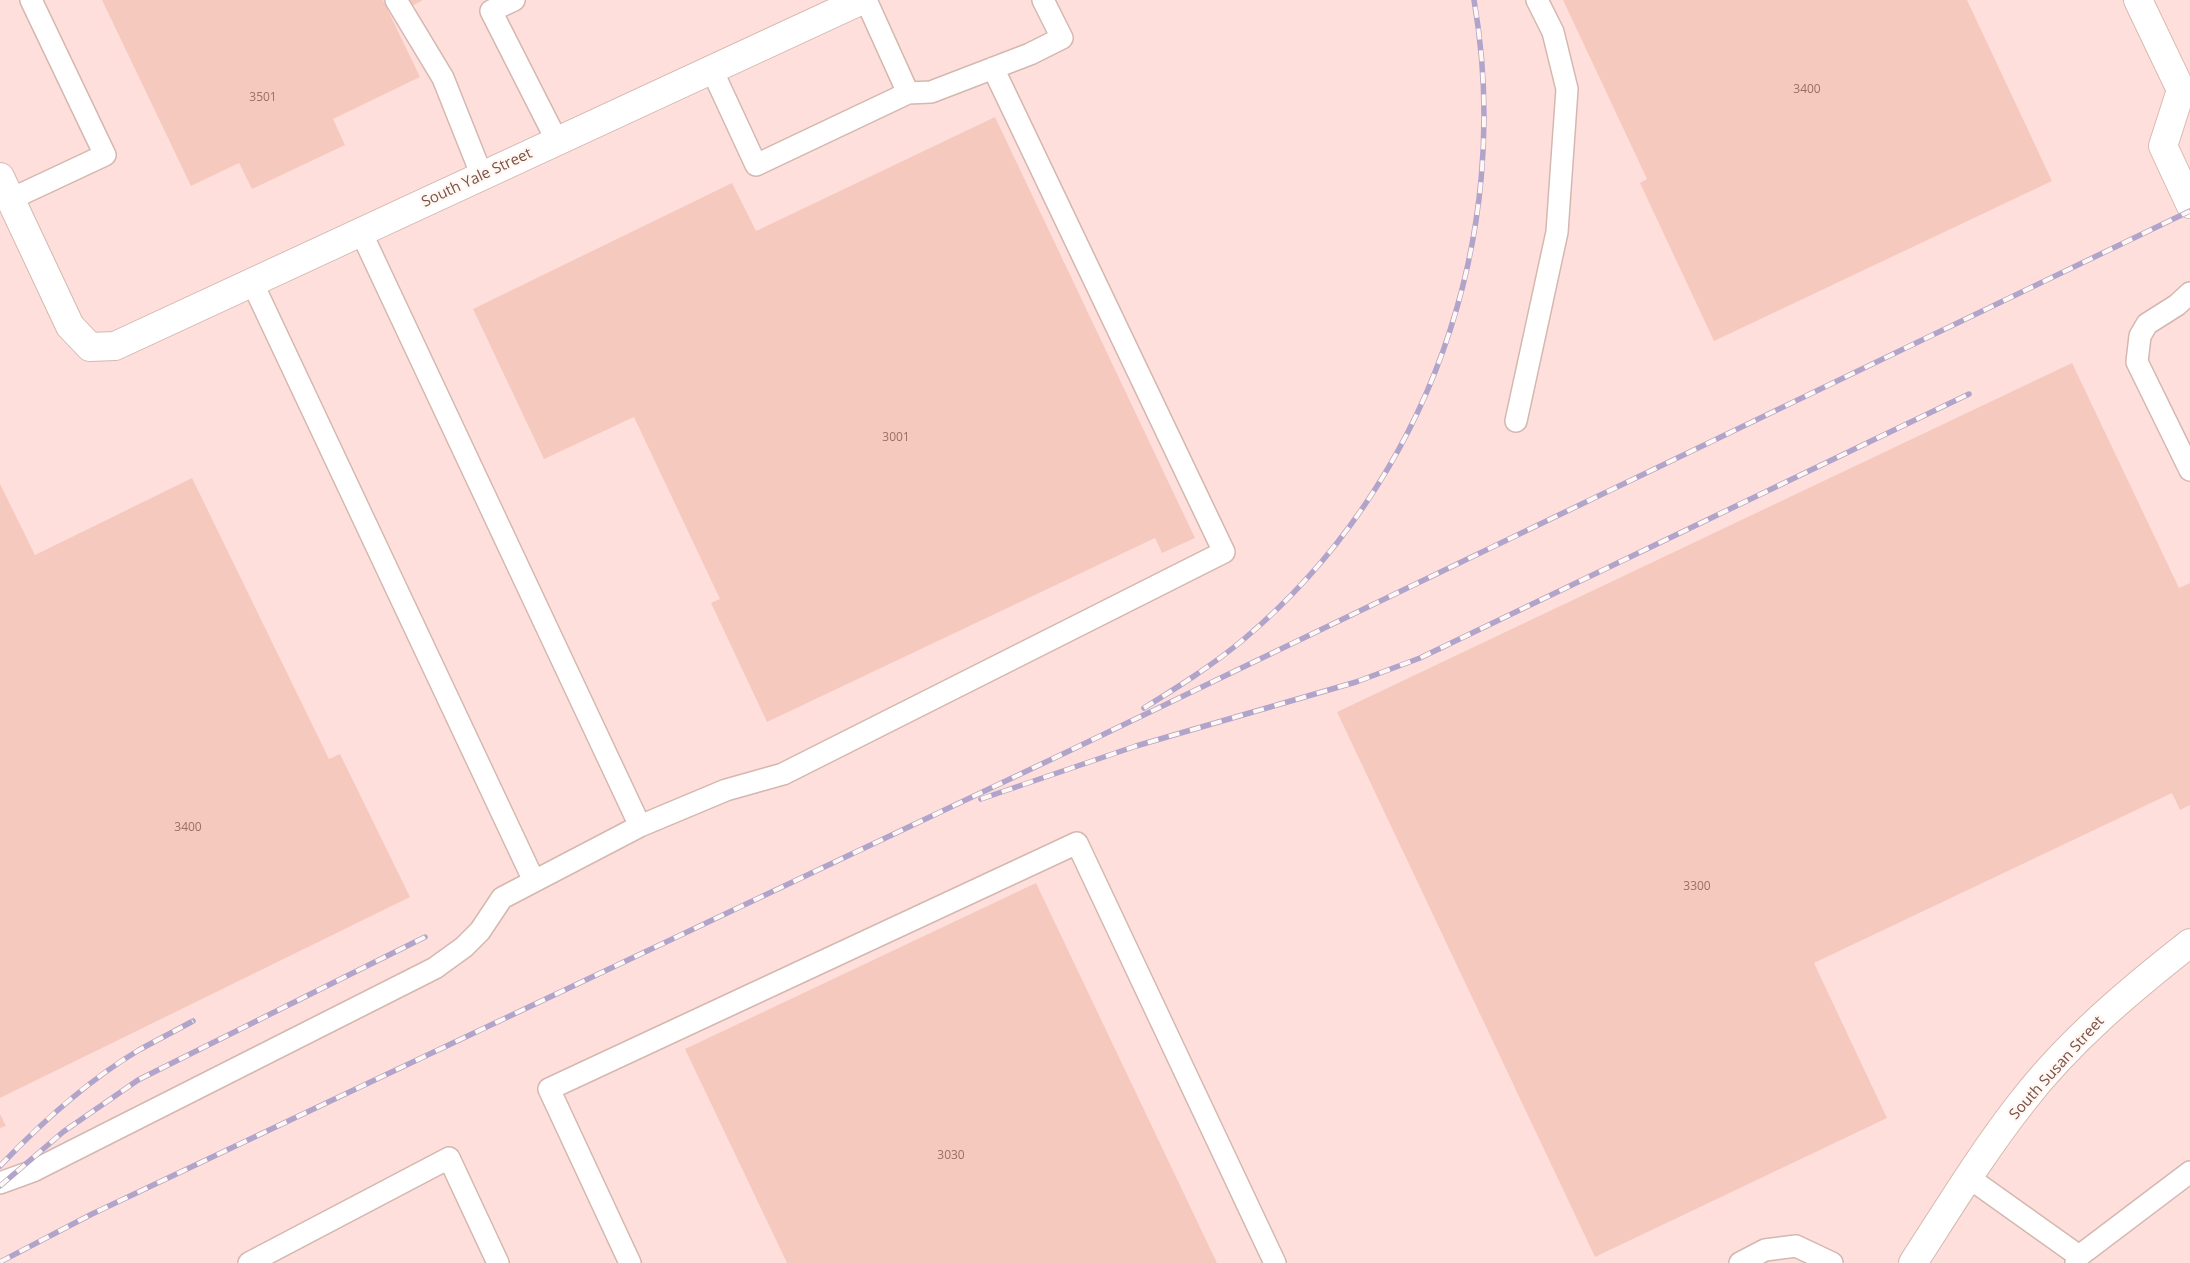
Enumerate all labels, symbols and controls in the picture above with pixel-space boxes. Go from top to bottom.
house number: 3400 [1793,83,1821,97]
house number: 3501 [249,91,277,105]
street label: South Yale Street [419,145,535,211]
house number: 3001 [882,431,910,445]
house number: 3400 [174,821,202,835]
house number: 3300 [1683,880,1711,894]
street label: South Susan Street [2006,1013,2108,1123]
house number: 3030 [937,1149,965,1163]

